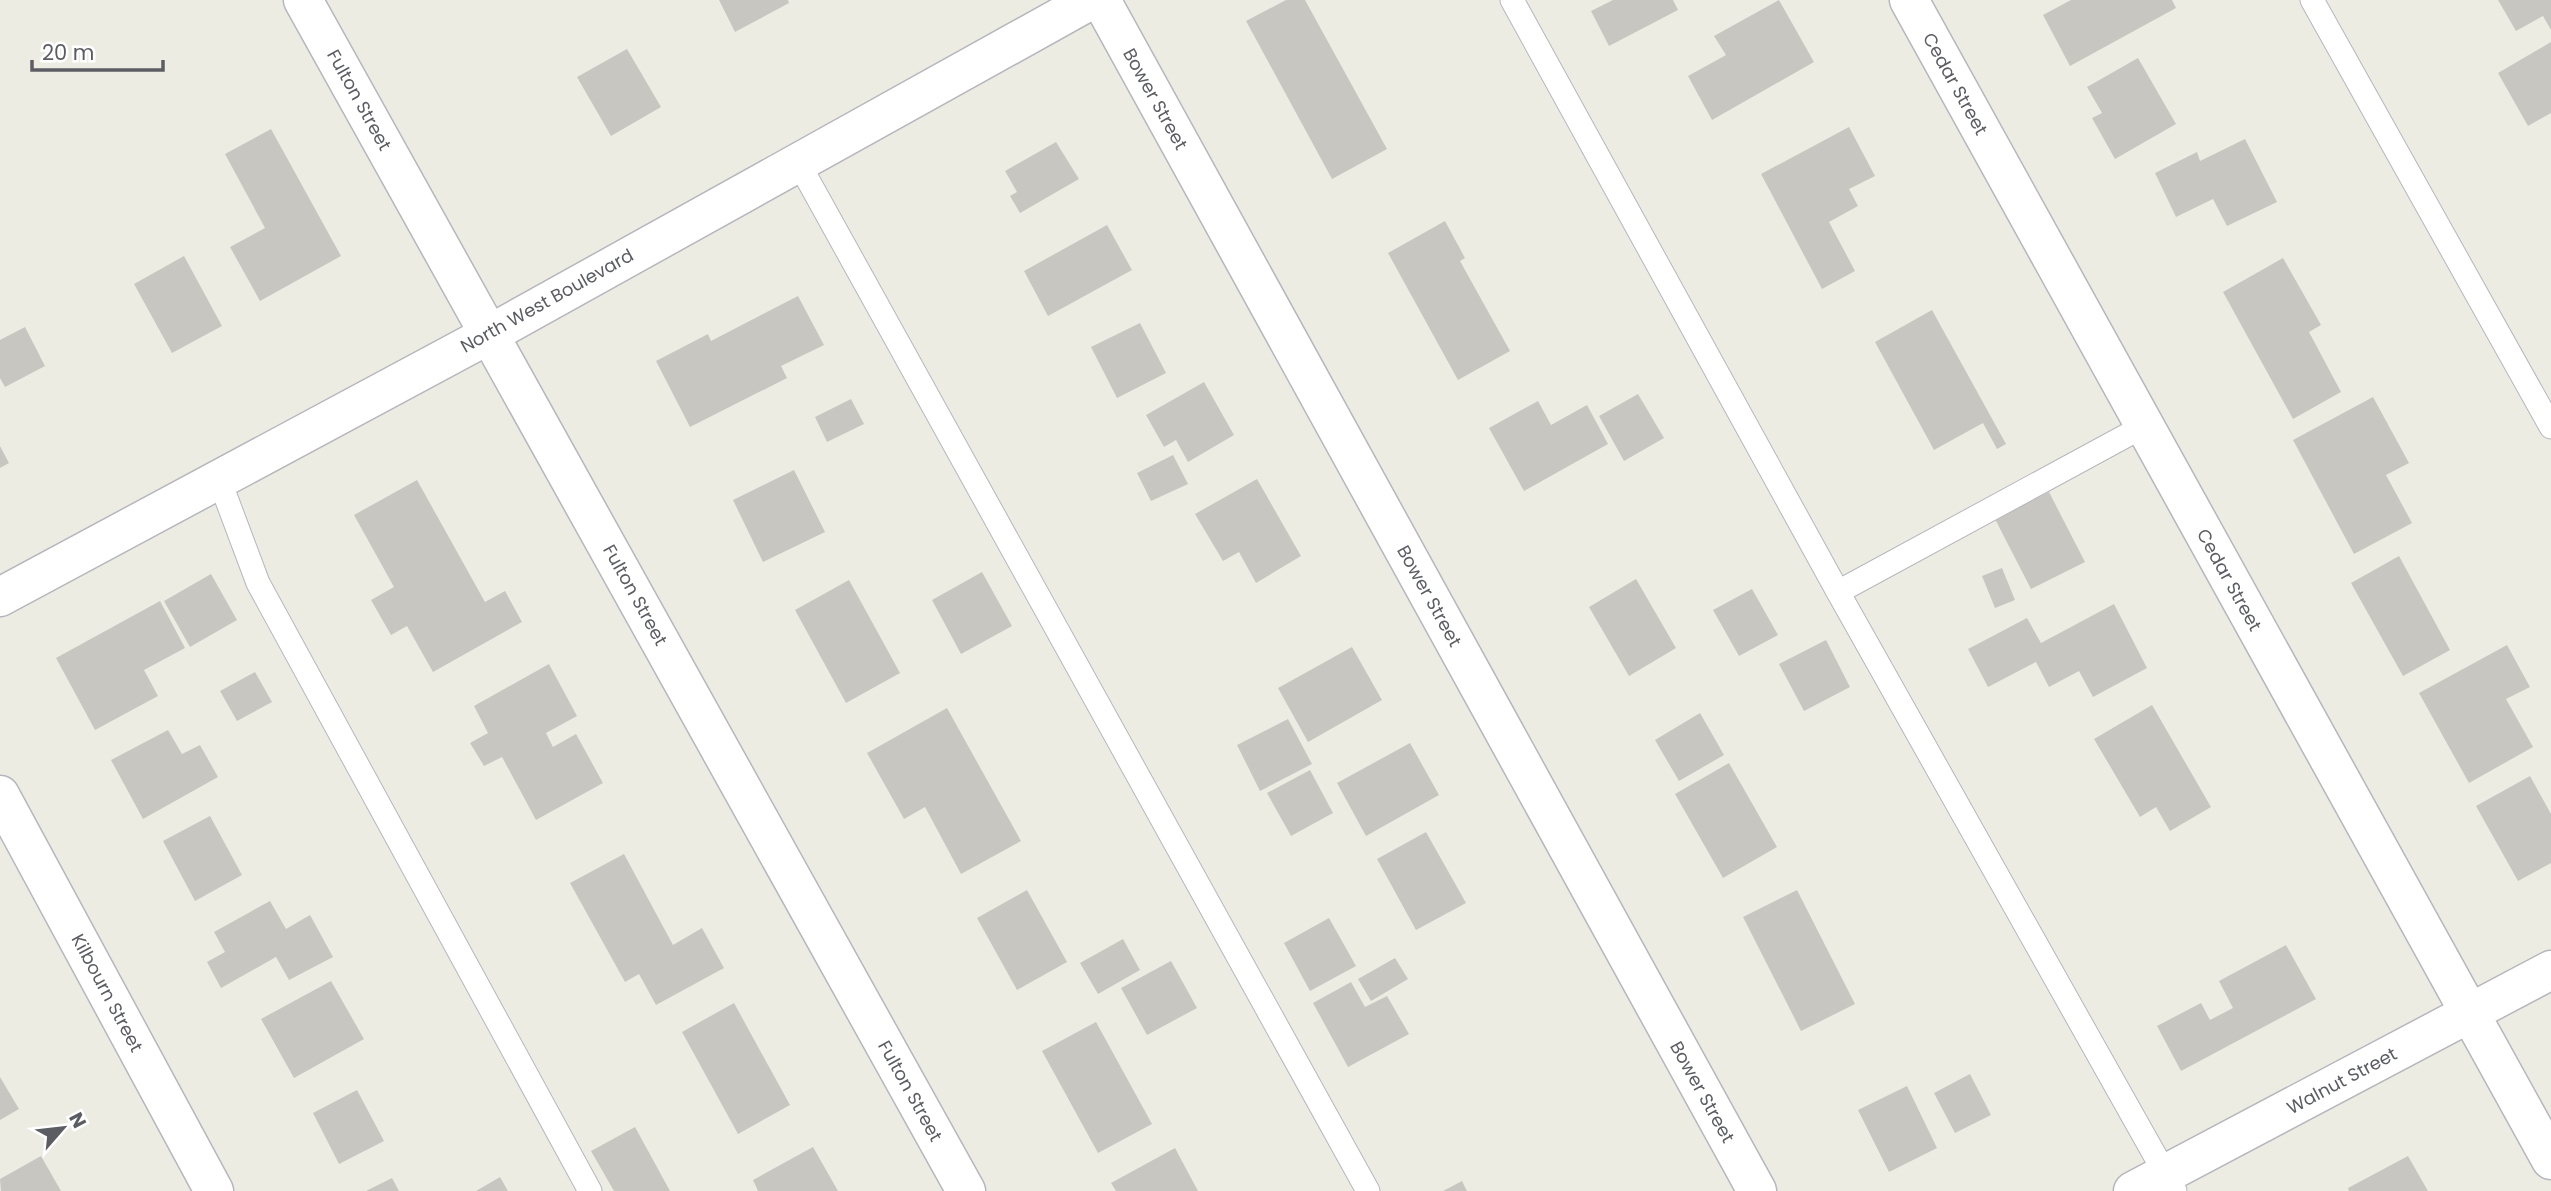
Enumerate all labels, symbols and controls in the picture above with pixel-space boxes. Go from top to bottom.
scale bar [32,28,163,72]
street label: Cedar Street [1917,28,1994,140]
text: 20 m [42,38,95,67]
street label: Bower Street [1117,43,1194,154]
street label: Fulton Street [321,45,398,155]
street label: North West Boulevard [456,243,638,359]
street label: Cedar Street [2191,524,2268,636]
street label: Fulton Street [597,540,674,650]
street label: Bower Street [1391,540,1468,651]
street label: Kilbourn Street [66,929,149,1056]
street label: Fulton Street [872,1036,949,1146]
street label: Bower Street [1664,1036,1741,1147]
street label: Walnut Street [2282,1041,2401,1120]
north arrow [28,1093,98,1163]
text: N [62,1108,93,1133]

